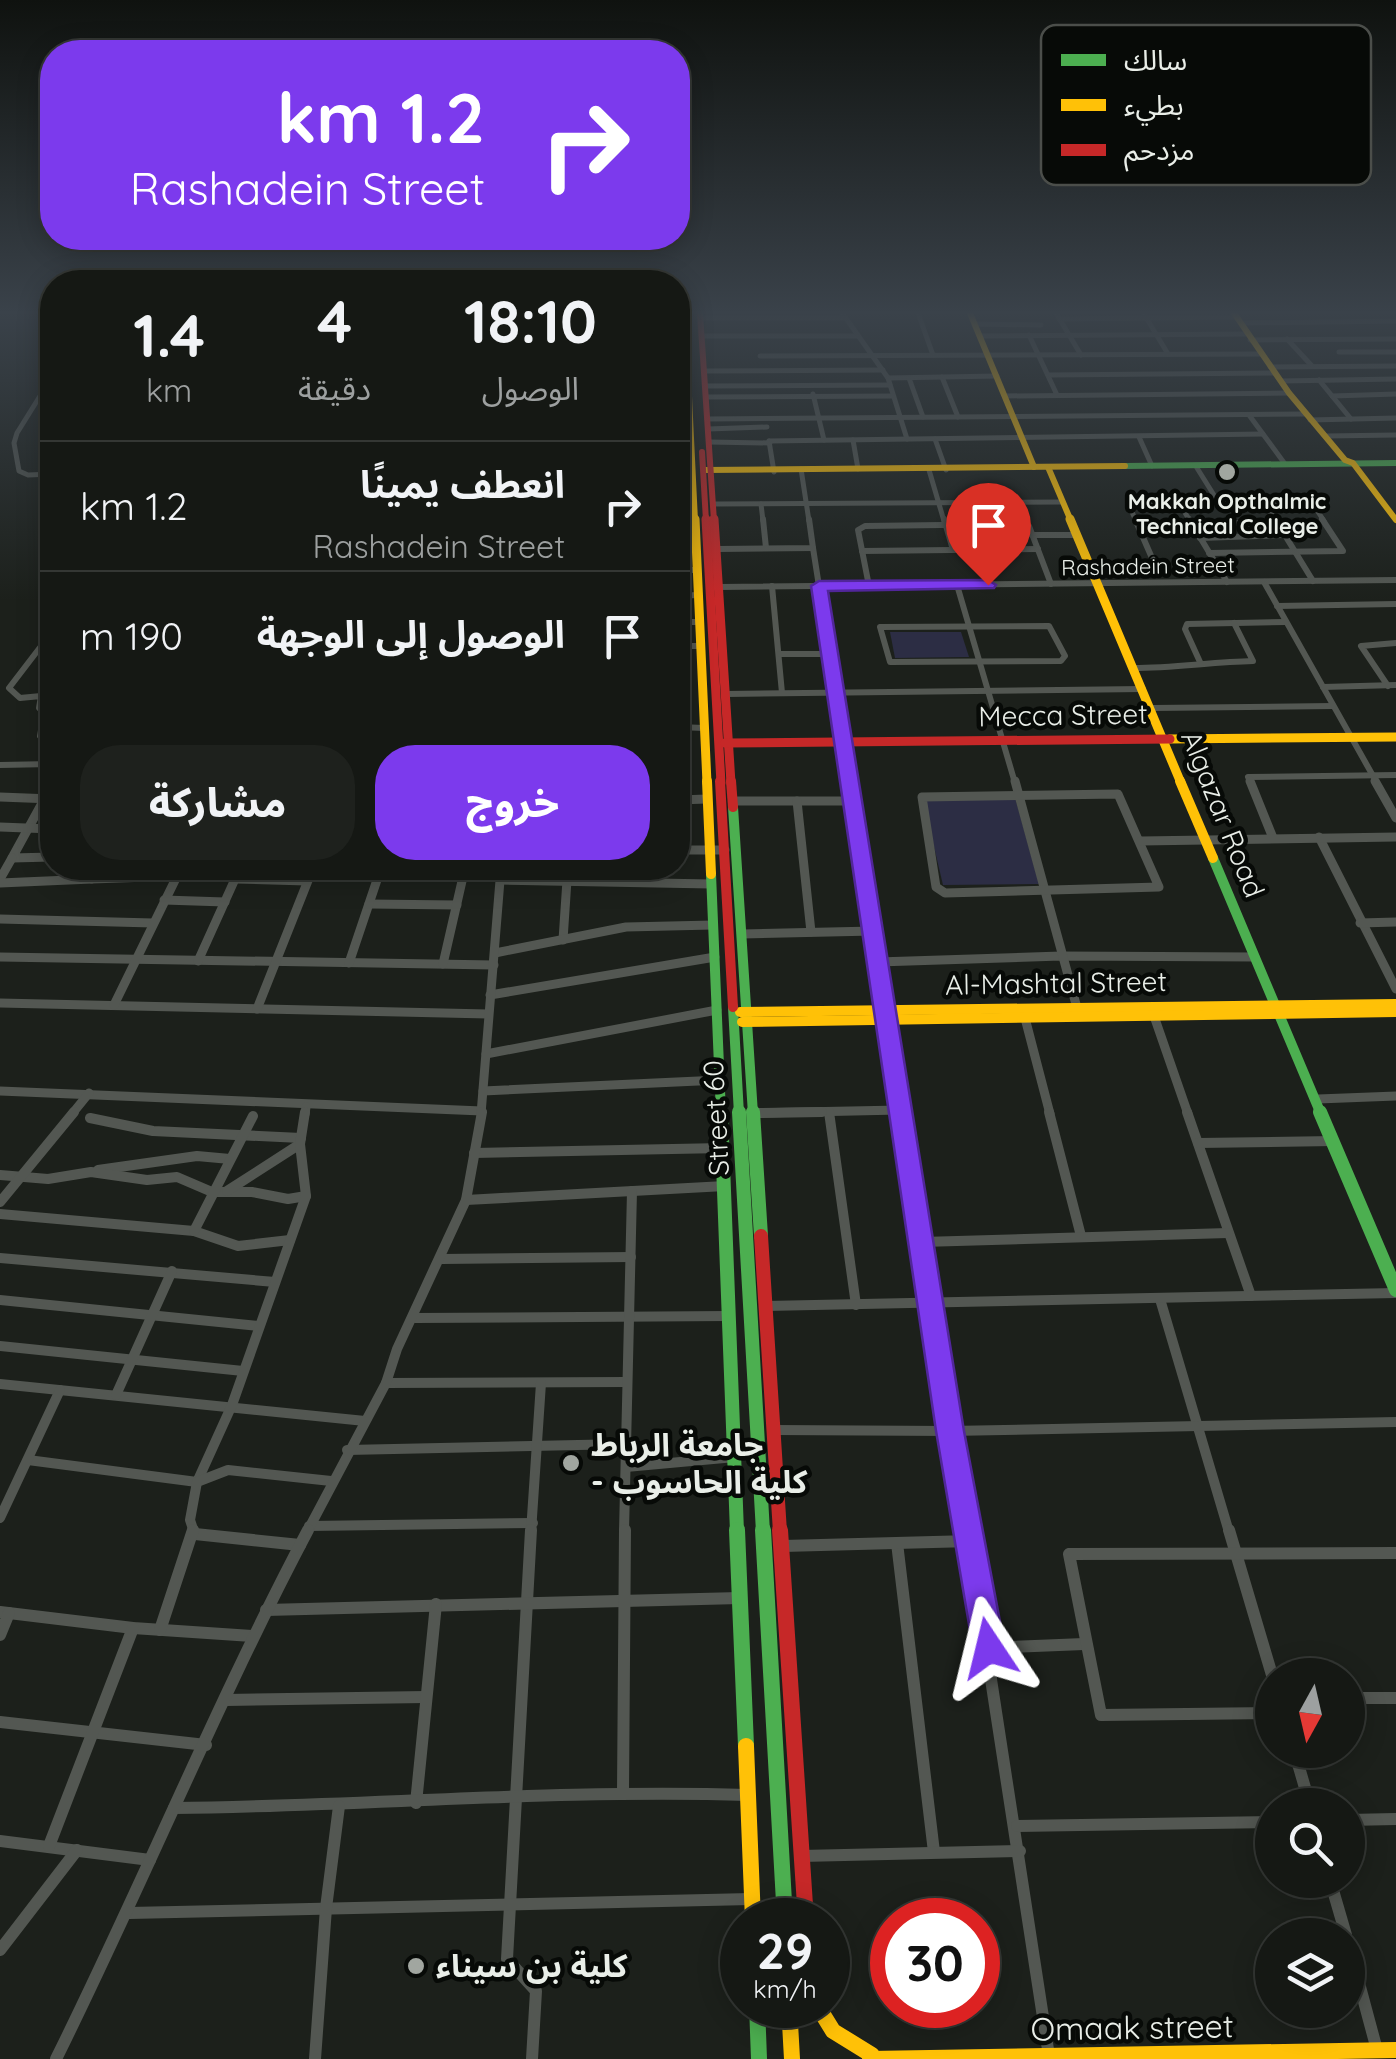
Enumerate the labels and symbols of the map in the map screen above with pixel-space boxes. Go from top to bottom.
legend [1041,25,1371,185]
text: سالك [1124,42,1187,77]
text: بطيء [1124,87,1184,126]
text: مزدحم [1124,132,1195,172]
marker: Makkah Opthalmic Technical College [1216,461,1238,483]
pin [946,483,1031,586]
place label: Makkah Opthalmic Technical College [1128,487,1326,540]
street label: Rashadein Street [1061,550,1235,582]
street label: Mecca Street [978,696,1148,733]
street label: Algazar Road [1174,725,1273,902]
street label: Al-Mashtal Street [945,963,1167,1002]
street label: Street 60 [695,1059,736,1177]
place label: جامعة الرباط - كلية الحاسوب [591,1424,808,1501]
marker: جامعة الرباط - كلية الحاسوب [560,1452,582,1474]
position arrow [937,1596,1041,1700]
north arrow [1255,1658,1365,1768]
speed limit sign: 30 [870,1898,1000,2028]
place label: كلية بن سيناء [436,1945,628,1985]
marker: كلية بن سيناء [405,1955,427,1977]
street label: Omaak street [1030,2005,1234,2049]

